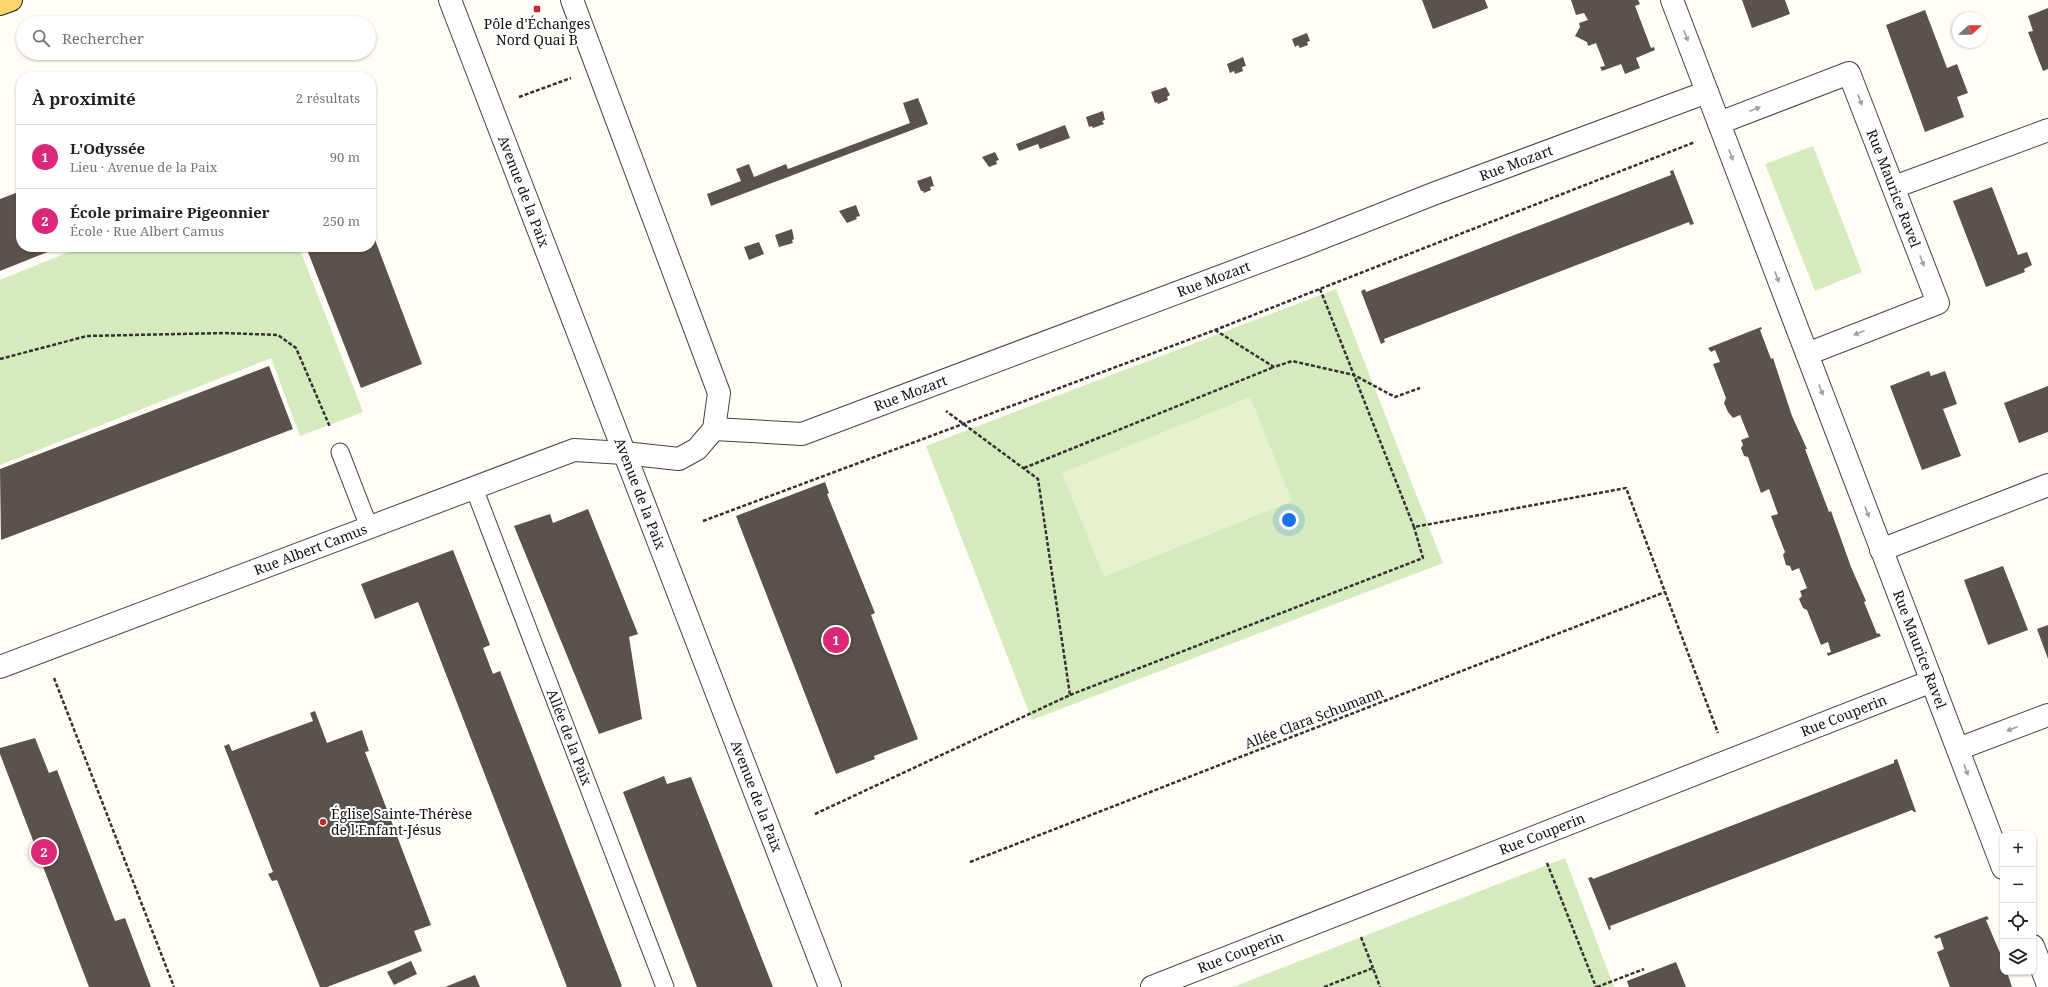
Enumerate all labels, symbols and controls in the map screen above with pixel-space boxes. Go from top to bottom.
marker: Pôle d'Échanges Nord Quai B [532,4,542,14]
north arrow [1952,12,1988,48]
place label: Pôle d'Échanges Nord Quai B [484,14,590,49]
search box [16,16,376,60]
icon: search [30,27,52,49]
text: Rechercher [62,28,144,48]
one-way arrow [1683,31,1689,43]
text: À proximité [32,87,136,110]
text: 2 résultats [296,89,360,107]
one-way arrow [1857,95,1863,107]
one-way arrow [1750,106,1762,112]
street label: Rue Maurice Ravel [1863,126,1926,251]
street label: Avenue de la Paix [494,133,555,251]
text: L'Odyssée [70,138,145,158]
street label: Rue Mozart [1477,140,1555,185]
text: 1 [41,148,49,166]
text: 90 m [330,148,360,166]
one-way arrow [1728,150,1734,162]
text: Lieu · Avenue de la Paix [70,158,217,176]
text: École primaire Pigeonnier [70,202,270,222]
text: 2 [41,212,49,230]
text: 250 m [323,212,360,230]
text: École · Rue Albert Camus [70,222,224,240]
one-way arrow [1919,255,1925,267]
street label: Rue Mozart [1174,256,1253,301]
one-way arrow [1775,271,1781,283]
one-way arrow [1853,331,1865,337]
street label: Rue Mozart [871,370,950,415]
one-way arrow [1818,385,1824,397]
street label: Avenue de la Paix [610,435,671,553]
one-way arrow [1864,506,1870,518]
your location [1279,510,1299,530]
street label: Rue Albert Camus [251,519,370,579]
street label: Rue Maurice Ravel [1889,587,1952,712]
pin: 1 [823,625,849,655]
street label: Allée Clara Schumann [1242,682,1386,753]
street label: Allée de la Paix [543,686,597,789]
street label: Rue Couperin [1798,690,1889,741]
one-way arrow [2005,726,2017,732]
street label: Avenue de la Paix [727,737,787,855]
one-way arrow [1963,764,1969,776]
place label: Église Sainte-Thérèse de l'Enfant-Jésus [331,804,472,839]
street label: Rue Couperin [1496,808,1588,859]
marker: Église Sainte-Thérèse de l'Enfant-Jésus [318,817,328,827]
map controls [2000,831,2036,975]
button: + [2000,831,2036,867]
pin: 2 [31,837,57,867]
button: − [2000,867,2036,903]
button: locate [2000,903,2036,939]
street label: Rue Couperin [1194,926,1286,977]
button: layers [2000,939,2036,975]

